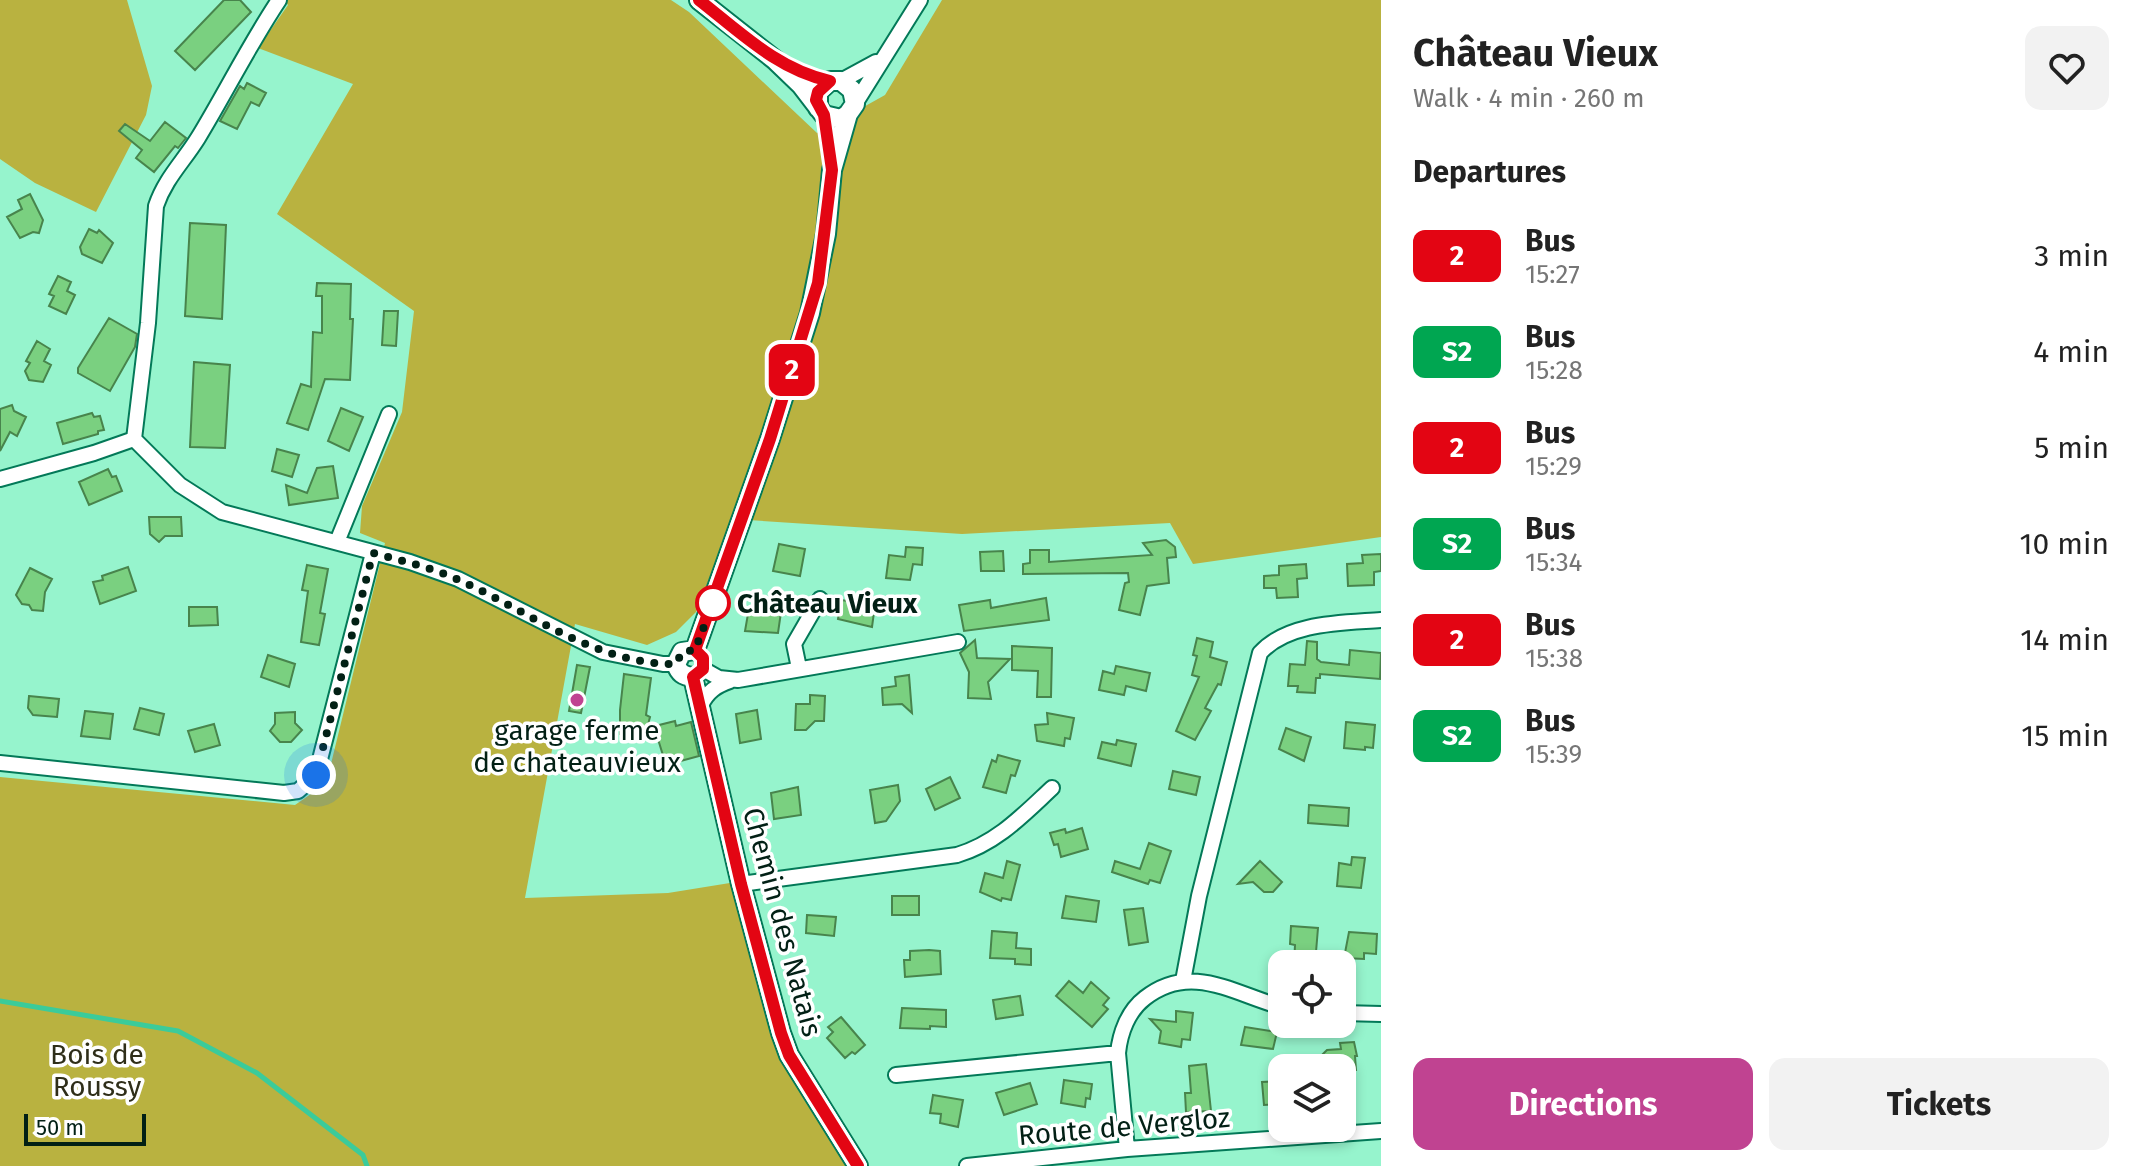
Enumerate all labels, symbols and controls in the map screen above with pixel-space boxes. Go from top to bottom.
button: heart [2025,26,2109,110]
text: Château Vieux [1413,30,1658,76]
text: Walk · 4 min · 260 m [1413,83,1645,114]
text: Departures [1413,154,1566,190]
text: Bus [1525,223,1575,259]
text: 3 min [2034,238,2109,274]
text: 2 [1450,239,1464,272]
text: 15:27 [1525,259,1580,290]
text: Bus [1525,319,1575,355]
text: 4 min [2033,334,2109,370]
text: S2 [1442,335,1472,368]
line badge: 2 [766,344,818,396]
text: 2 [785,353,799,386]
text: 15:28 [1525,355,1583,386]
text: Bus [1525,415,1575,451]
text: 5 min [2034,430,2109,466]
text: 2 [1450,431,1464,464]
text: 15:29 [1525,451,1582,482]
text: Bus [1525,511,1575,547]
text: 10 min [2020,526,2109,562]
text: S2 [1442,527,1472,560]
text: 15:34 [1525,547,1582,578]
marker: Château Vieux [696,586,730,620]
place label: Château Vieux [737,587,918,620]
text: Bus [1525,607,1575,643]
text: 14 min [2020,622,2109,658]
text: 2 [1450,623,1464,656]
text: 15:38 [1525,643,1583,674]
marker: garage ferme de chateauvieux [568,691,586,709]
text: Bus [1525,703,1575,739]
place label: garage ferme de chateauvieux [473,714,681,779]
text: 15 min [2021,718,2109,754]
text: S2 [1442,719,1472,752]
text: 15:39 [1525,739,1582,770]
your location [296,755,336,795]
street label: Chemin des Natais [736,804,829,1040]
map controls [1268,950,1356,1142]
button: locate [1268,950,1356,1038]
park label: Bois de Roussy [50,1038,144,1103]
button: layers [1268,1054,1356,1142]
button: Directions [1413,1058,1753,1150]
button: Tickets [1769,1058,2109,1150]
street label: Route de Vergloz [1017,1101,1231,1152]
scale bar [24,1110,146,1146]
text: 50 m [36,1114,84,1141]

